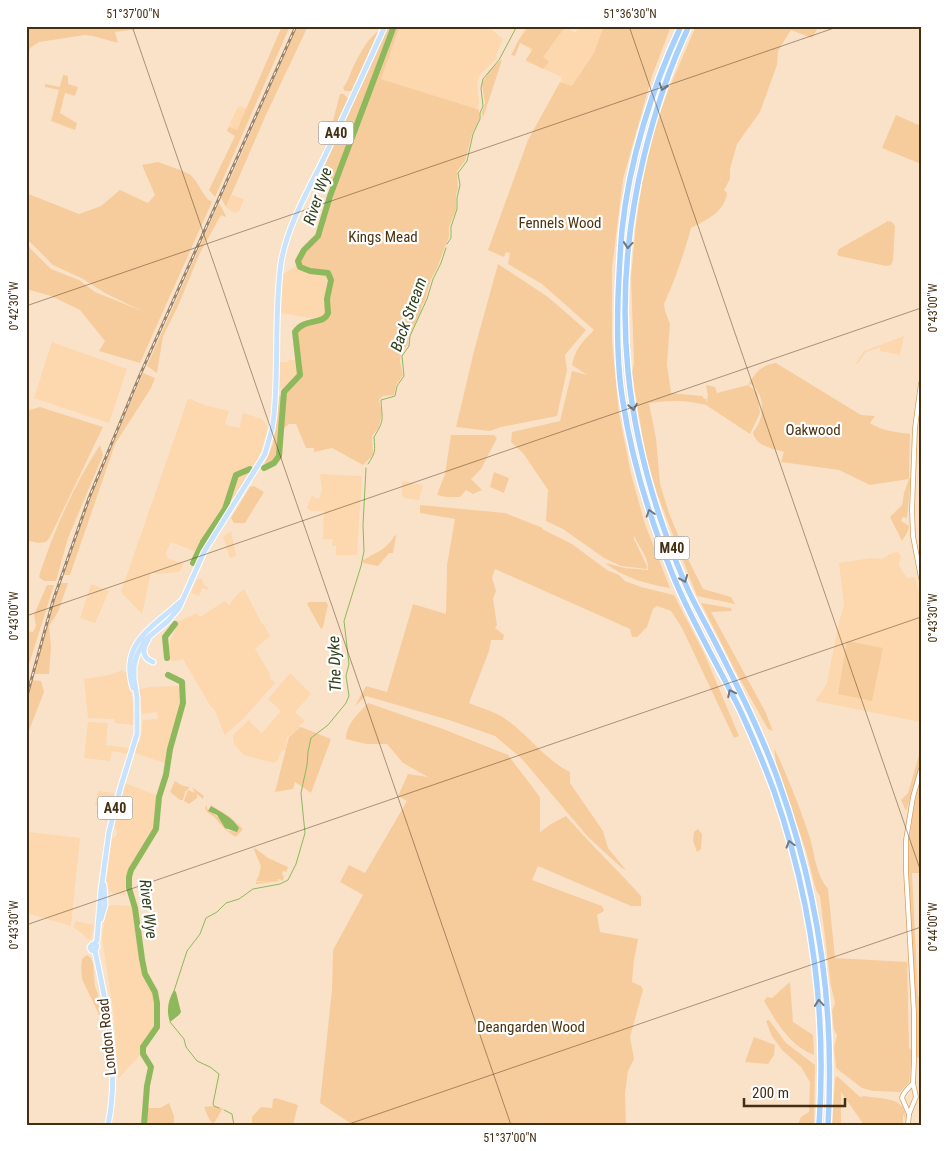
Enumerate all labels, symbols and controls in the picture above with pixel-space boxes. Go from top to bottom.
text: 51°37'00"N [106,7,160,21]
text: 51°36'30"N [603,7,657,21]
one-way arrow [659,82,669,91]
road number: A40 [318,122,354,144]
water label: River Wye [299,165,336,227]
park label: Fennels Wood [518,214,602,232]
park label: Kings Mead [348,228,418,246]
one-way arrow [623,242,634,250]
water label: Back Stream [386,275,431,354]
text: 0°42'30"W [7,281,21,331]
text: 0°43'00"W [926,283,940,333]
one-way arrow [627,403,637,412]
park label: Oakwood [785,421,841,439]
one-way arrow [646,509,656,517]
road number: M40 [654,536,690,560]
one-way arrow [678,574,688,583]
text: 0°43'00"W [7,591,21,641]
text: 0°43'30"W [926,593,940,643]
water label: The Dyke [324,636,345,692]
one-way arrow [727,689,737,698]
road number: A40 [98,796,132,820]
one-way arrow [785,840,795,848]
water label: River Wye [135,878,162,940]
text: 0°43'30"W [7,900,21,950]
text: 0°44'00"W [926,902,940,952]
street label: London Road [94,997,120,1077]
one-way arrow [814,999,825,1007]
park label: Deangarden Wood [477,1018,585,1036]
scale bar [744,1076,846,1108]
text: 200 m [752,1084,789,1102]
text: 51°37'00"N [483,1131,537,1145]

